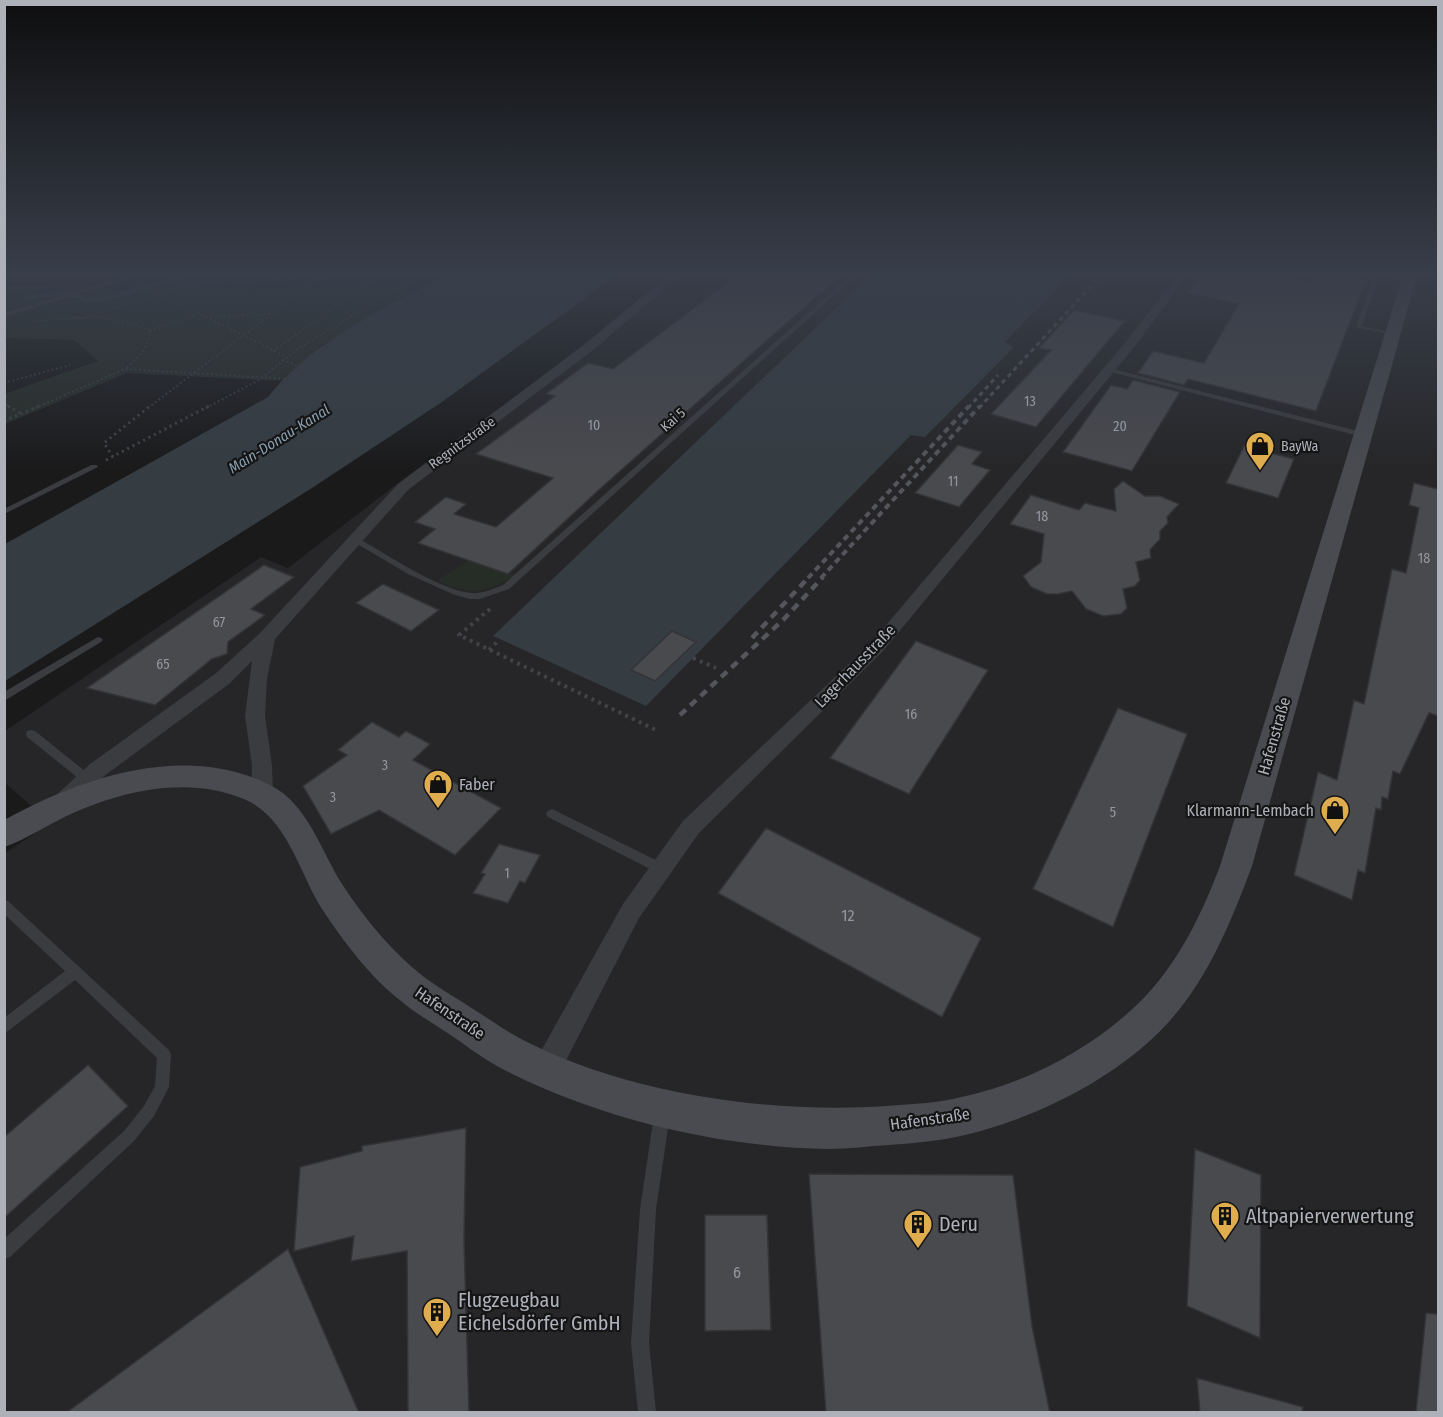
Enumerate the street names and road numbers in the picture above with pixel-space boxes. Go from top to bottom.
street label: Kai 5 [657,405,689,435]
street label: Regnitzstraße [425,413,499,473]
street label: Lagerhausstraße [811,620,899,712]
street label: Hafenstraße [1254,695,1294,777]
street label: Hafenstraße [411,983,489,1043]
street label: Hafenstraße [889,1104,971,1134]

